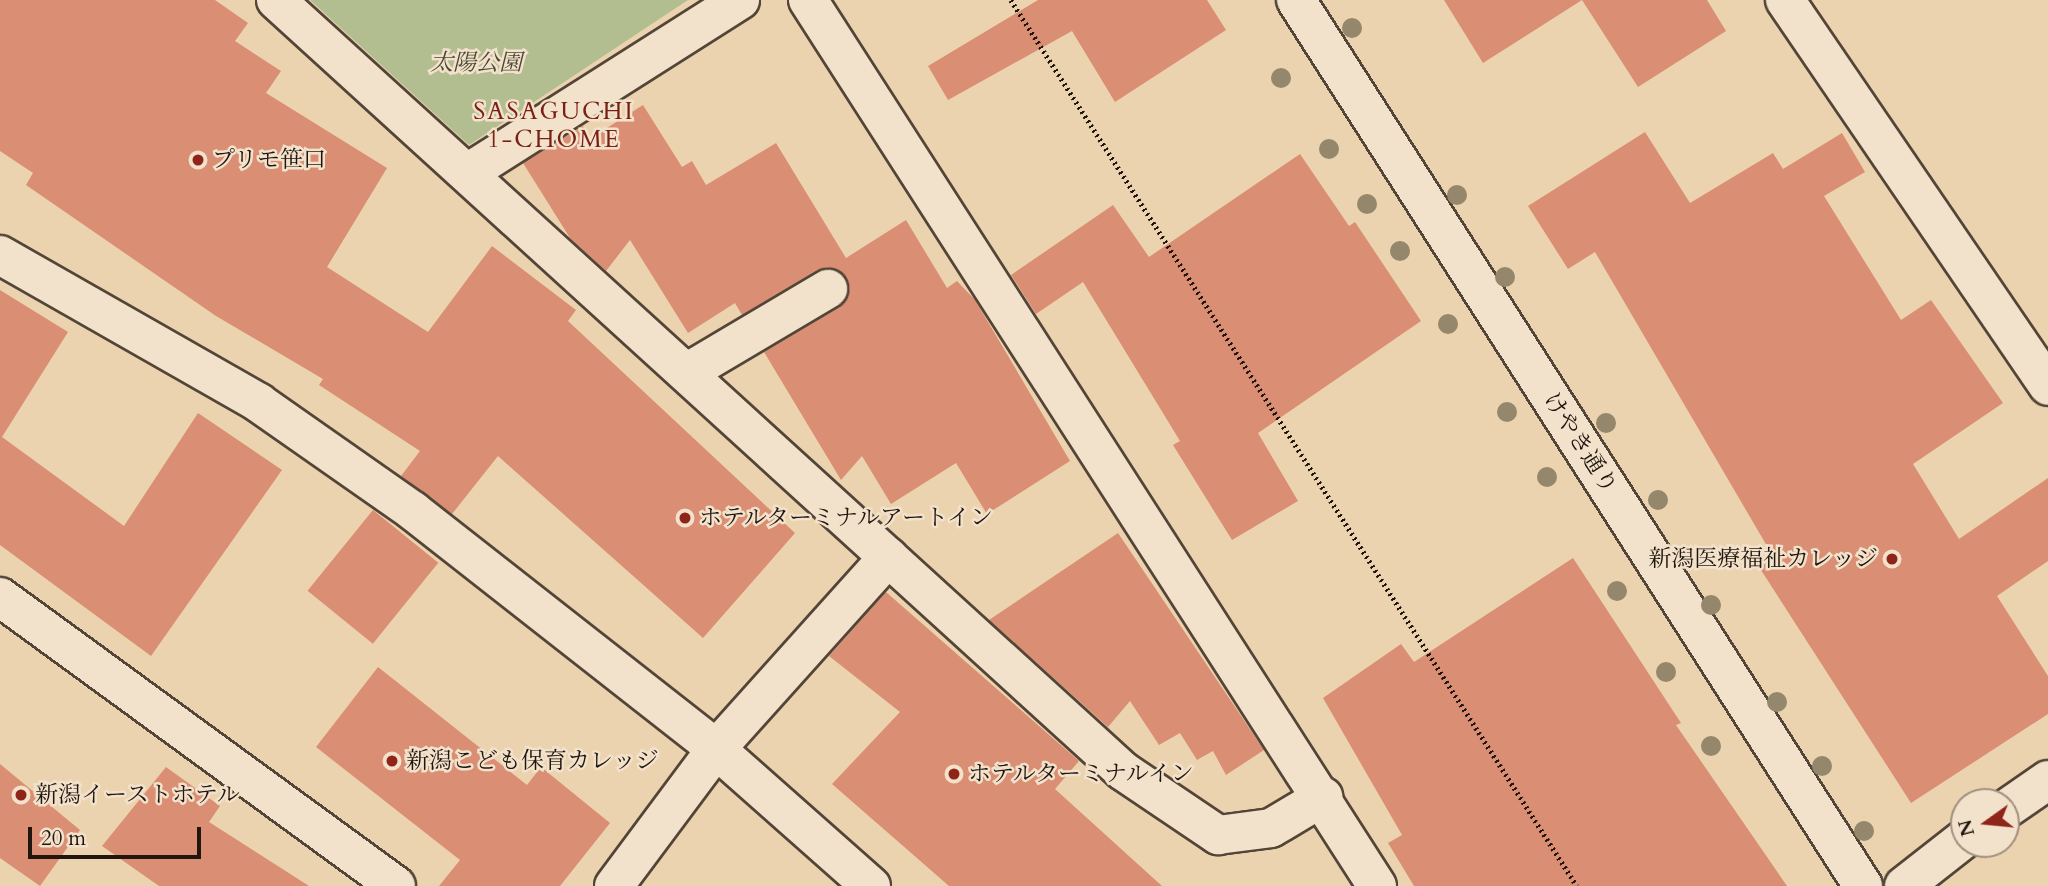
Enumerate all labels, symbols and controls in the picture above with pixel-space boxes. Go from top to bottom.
park label: 太陽公園 [430,49,522,77]
district label: SASAGUCHI 1-CHOME [474,98,634,154]
place label: プリモ笹口 [212,146,327,174]
marker: プリモ笹口 [190,152,206,168]
street label: けやき通り [1537,387,1623,499]
place label: ホテルターミナルアートイン [699,504,997,532]
marker: ホテルターミナルアートイン [677,510,693,526]
place label: 新潟医療福祉カレッジ [1648,545,1878,573]
marker: 新潟医療福祉カレッジ [1884,551,1900,567]
place label: 新潟こども保育カレッジ [406,747,659,775]
marker: 新潟こども保育カレッジ [384,753,400,769]
place label: ホテルターミナルイン [968,760,1198,788]
marker: ホテルターミナルイン [946,766,962,782]
place label: 新潟イーストホテル [35,781,242,809]
marker: 新潟イーストホテル [13,787,29,803]
north arrow [1950,788,2020,858]
scale bar [32,812,205,856]
text: N [1952,817,1981,839]
text: 20 m [41,824,86,853]

